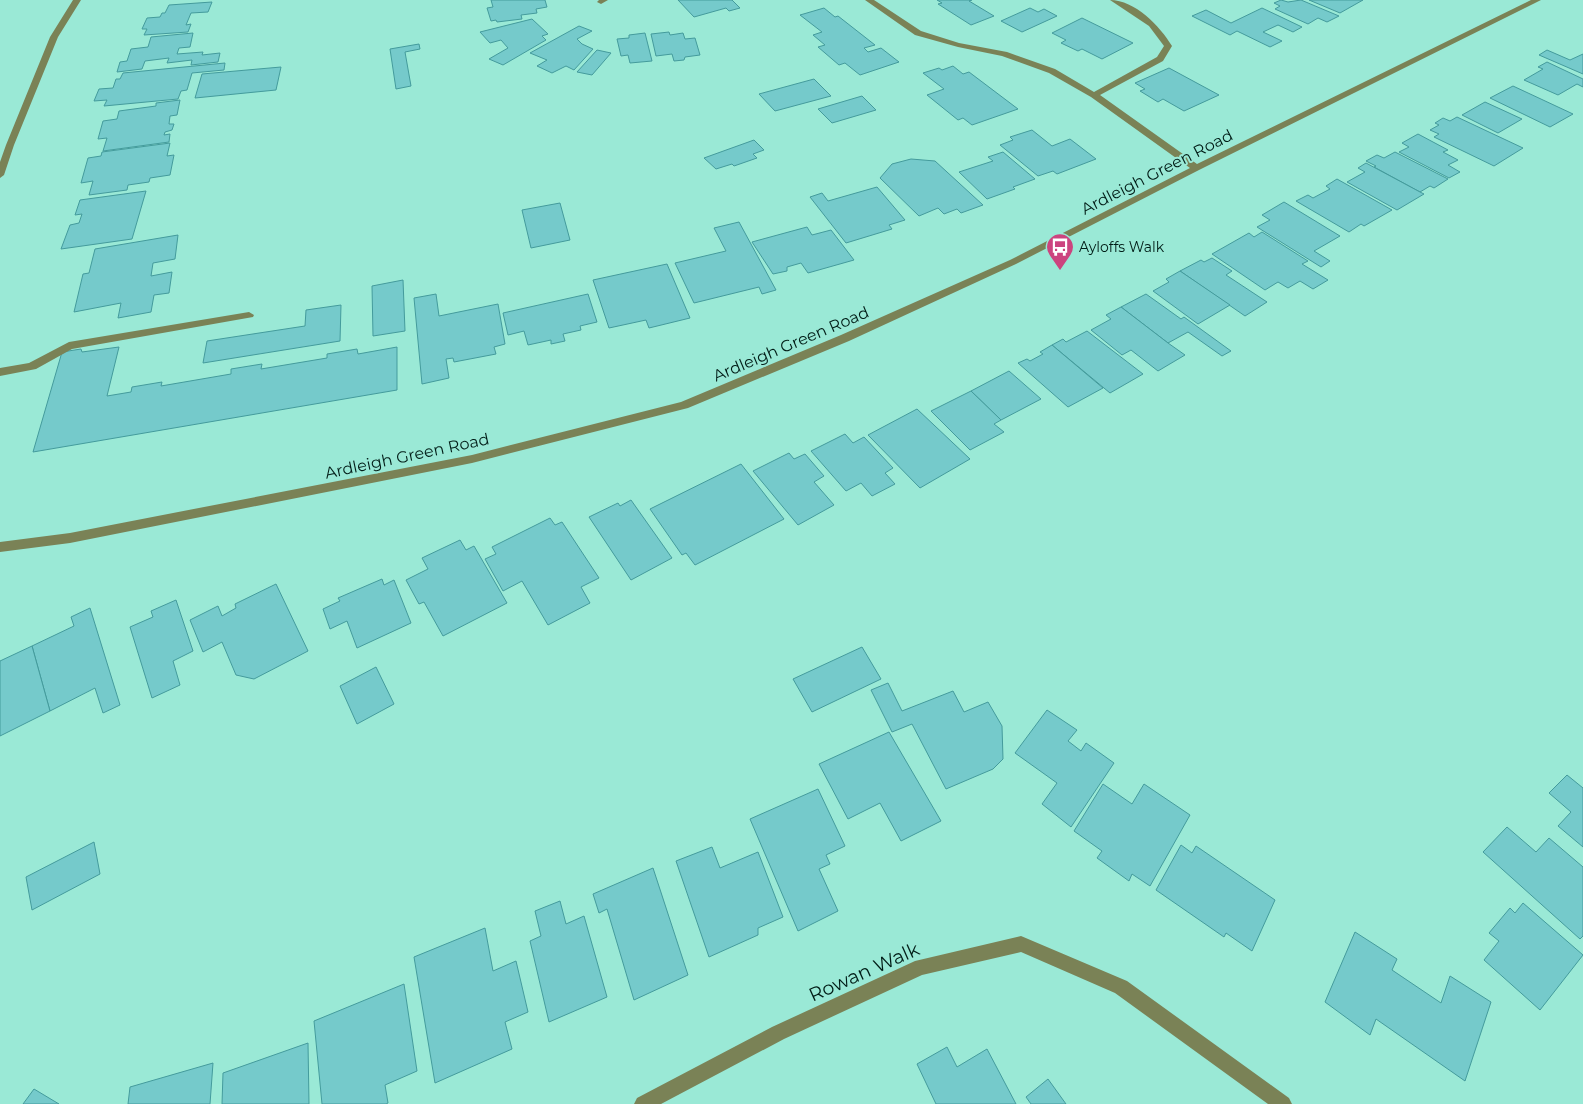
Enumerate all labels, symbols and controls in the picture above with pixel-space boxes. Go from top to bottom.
street label: Ardleigh Green Road [1078,126,1236,218]
bus stop icon: Ayloffs Walk [1045,232,1075,271]
place label: Ayloffs Walk [1079,238,1165,256]
street label: Ardleigh Green Road [710,303,872,385]
street label: Ardleigh Green Road [323,429,491,483]
street label: Rowan Walk [805,937,923,1007]

